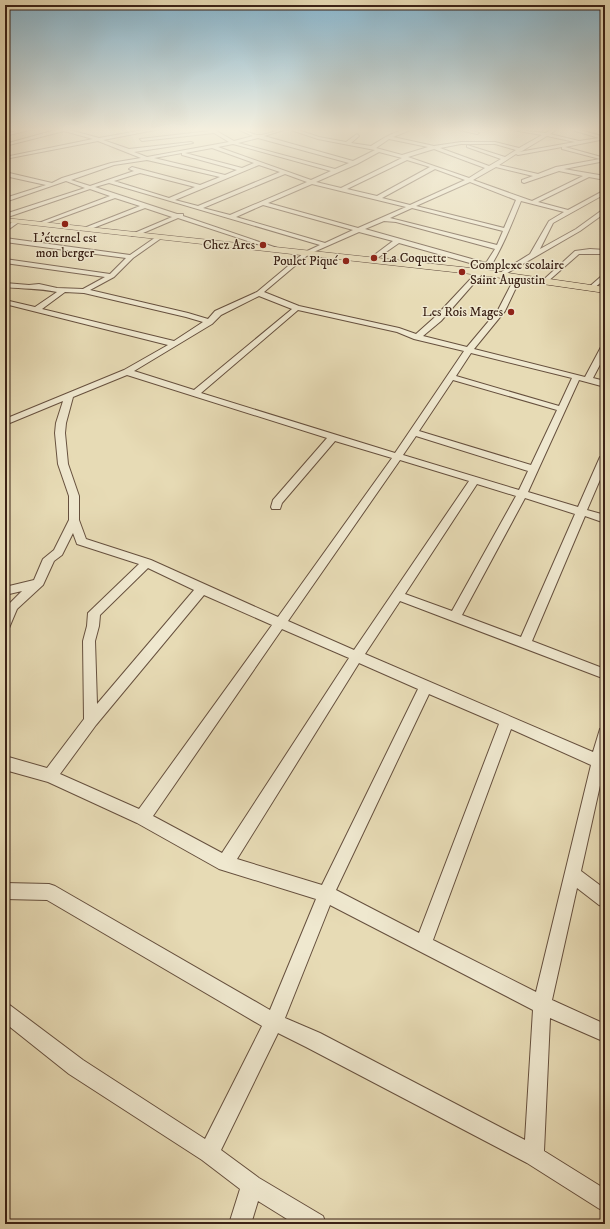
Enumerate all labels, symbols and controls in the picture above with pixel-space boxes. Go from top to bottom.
marker: L'éternel est mon berger [60,219,70,229]
place label: L'éternel est mon berger [33,230,97,261]
place label: Chez Ares [203,237,255,253]
marker: Chez Ares [258,240,268,250]
place label: La Coquette [382,250,446,266]
place label: Poulet Piqué [273,253,339,269]
marker: La Coquette [369,253,379,263]
marker: Poulet Piqué [341,256,351,266]
place label: Complexe scolaire Saint Augustin [470,257,564,288]
marker: Complexe scolaire Saint Augustin [457,267,467,277]
place label: Les Rois Mages [422,304,503,320]
marker: Les Rois Mages [506,307,516,317]

